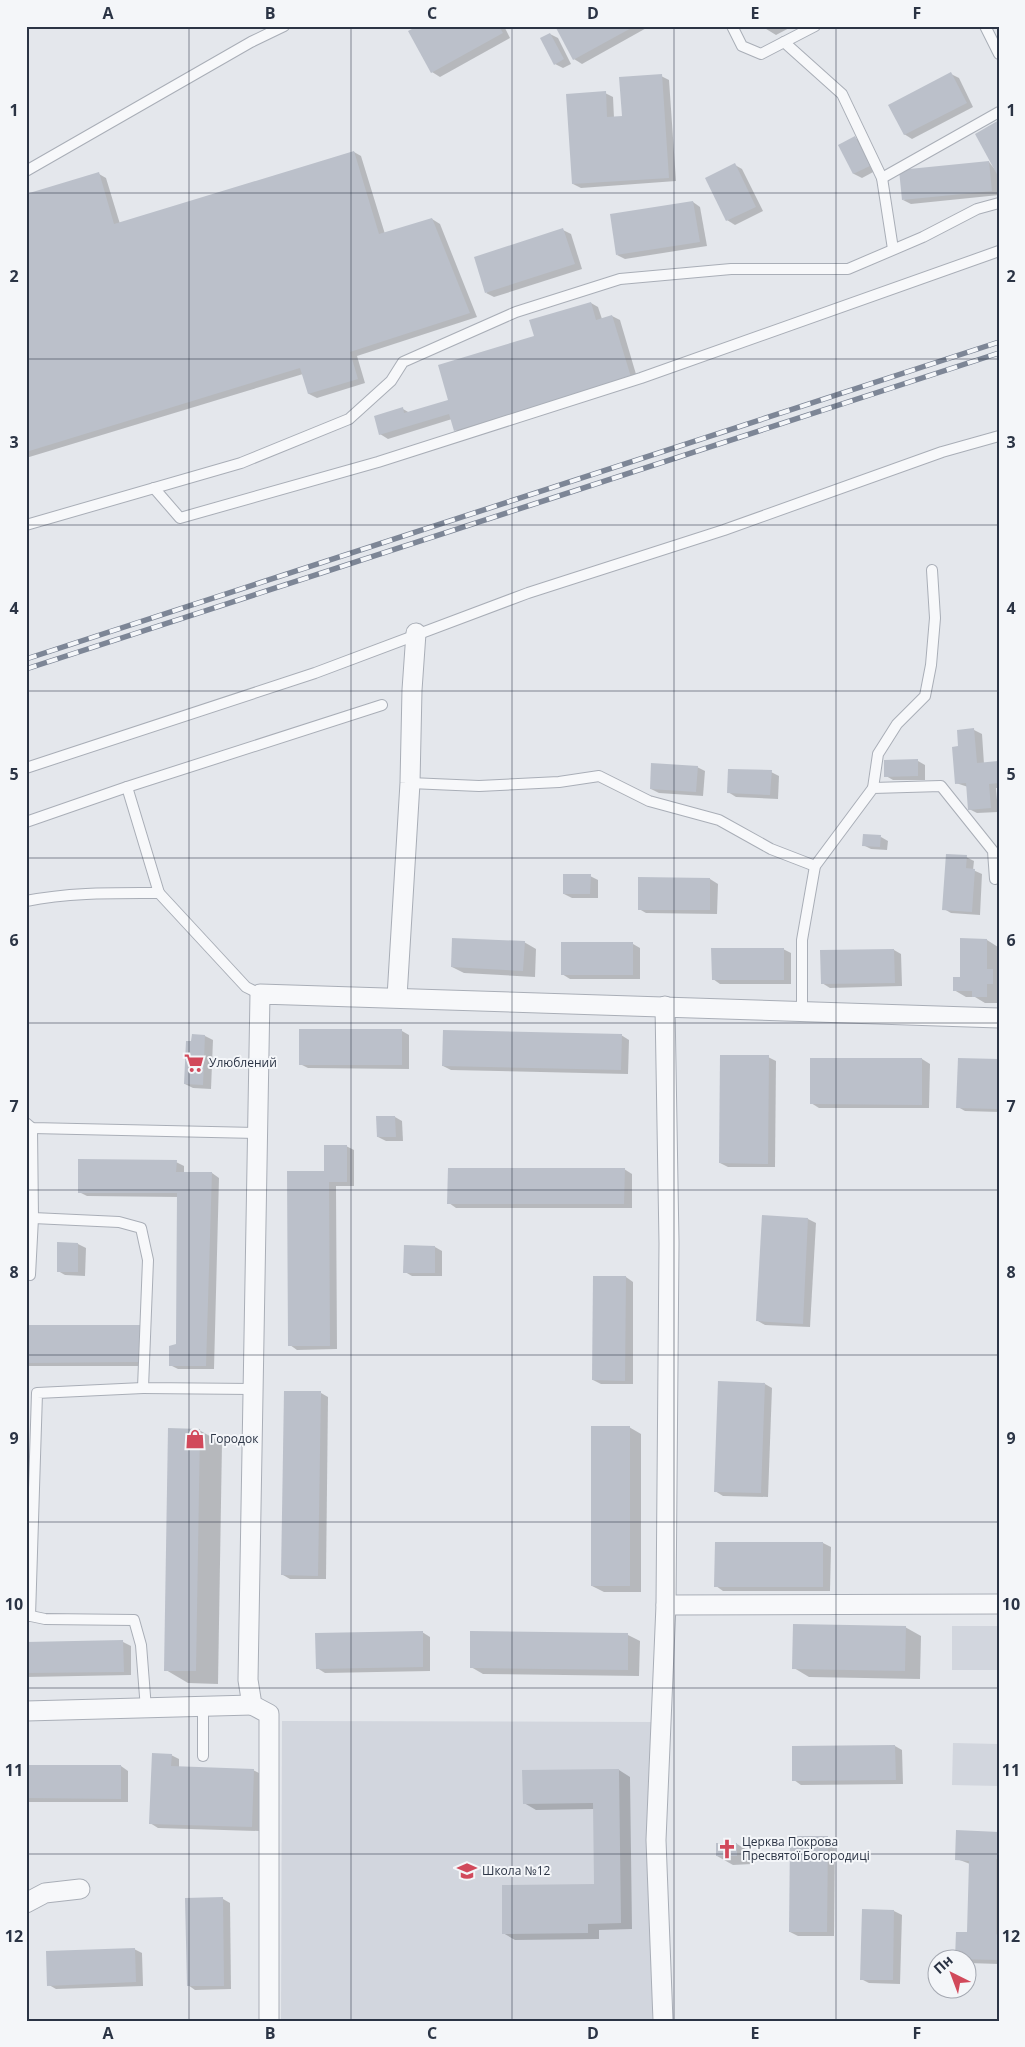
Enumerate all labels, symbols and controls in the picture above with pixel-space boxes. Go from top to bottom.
text: A [102,2,114,24]
text: B [265,2,275,24]
text: C [427,2,437,24]
text: D [587,2,599,24]
text: E [751,2,760,24]
text: F [913,2,921,24]
text: 1 [9,99,19,121]
text: 1 [1006,99,1016,121]
text: 2 [9,265,19,287]
text: 2 [1006,265,1016,287]
text: 3 [9,431,19,453]
text: 3 [1006,431,1016,453]
text: 4 [9,597,19,619]
text: 4 [1006,597,1016,619]
text: 5 [9,763,19,785]
text: 5 [1006,763,1016,785]
text: 6 [9,929,19,951]
text: 6 [1006,929,1016,951]
supermarket icon: Улюблений [183,1052,205,1074]
place label: Улюблений [209,1054,277,1071]
text: 7 [9,1095,19,1117]
text: 7 [1006,1095,1016,1117]
text: 8 [9,1261,19,1283]
text: 8 [1006,1261,1016,1283]
text: 9 [9,1427,19,1449]
text: 9 [1006,1427,1016,1449]
shop icon: Городок [184,1428,206,1450]
place label: Городок [210,1430,259,1447]
text: 10 [5,1593,23,1615]
text: 10 [1002,1593,1020,1615]
text: 11 [5,1759,23,1781]
text: 11 [1002,1759,1020,1781]
place label: Церква Покрова Пресвятої Богородиці [742,1833,870,1864]
church icon: Церква Покрова Пресвятої Богородиці [716,1838,738,1860]
school or university icon: Школа №12 [456,1860,478,1882]
place label: Школа №12 [482,1862,551,1879]
text: 12 [5,1925,23,1947]
text: 12 [1002,1925,1020,1947]
north arrow [928,1950,978,2000]
text: Пн [929,1950,957,1978]
text: A [102,2022,114,2044]
text: B [265,2022,275,2044]
text: C [427,2022,437,2044]
text: D [587,2022,599,2044]
text: E [751,2022,760,2044]
text: F [913,2022,921,2044]

